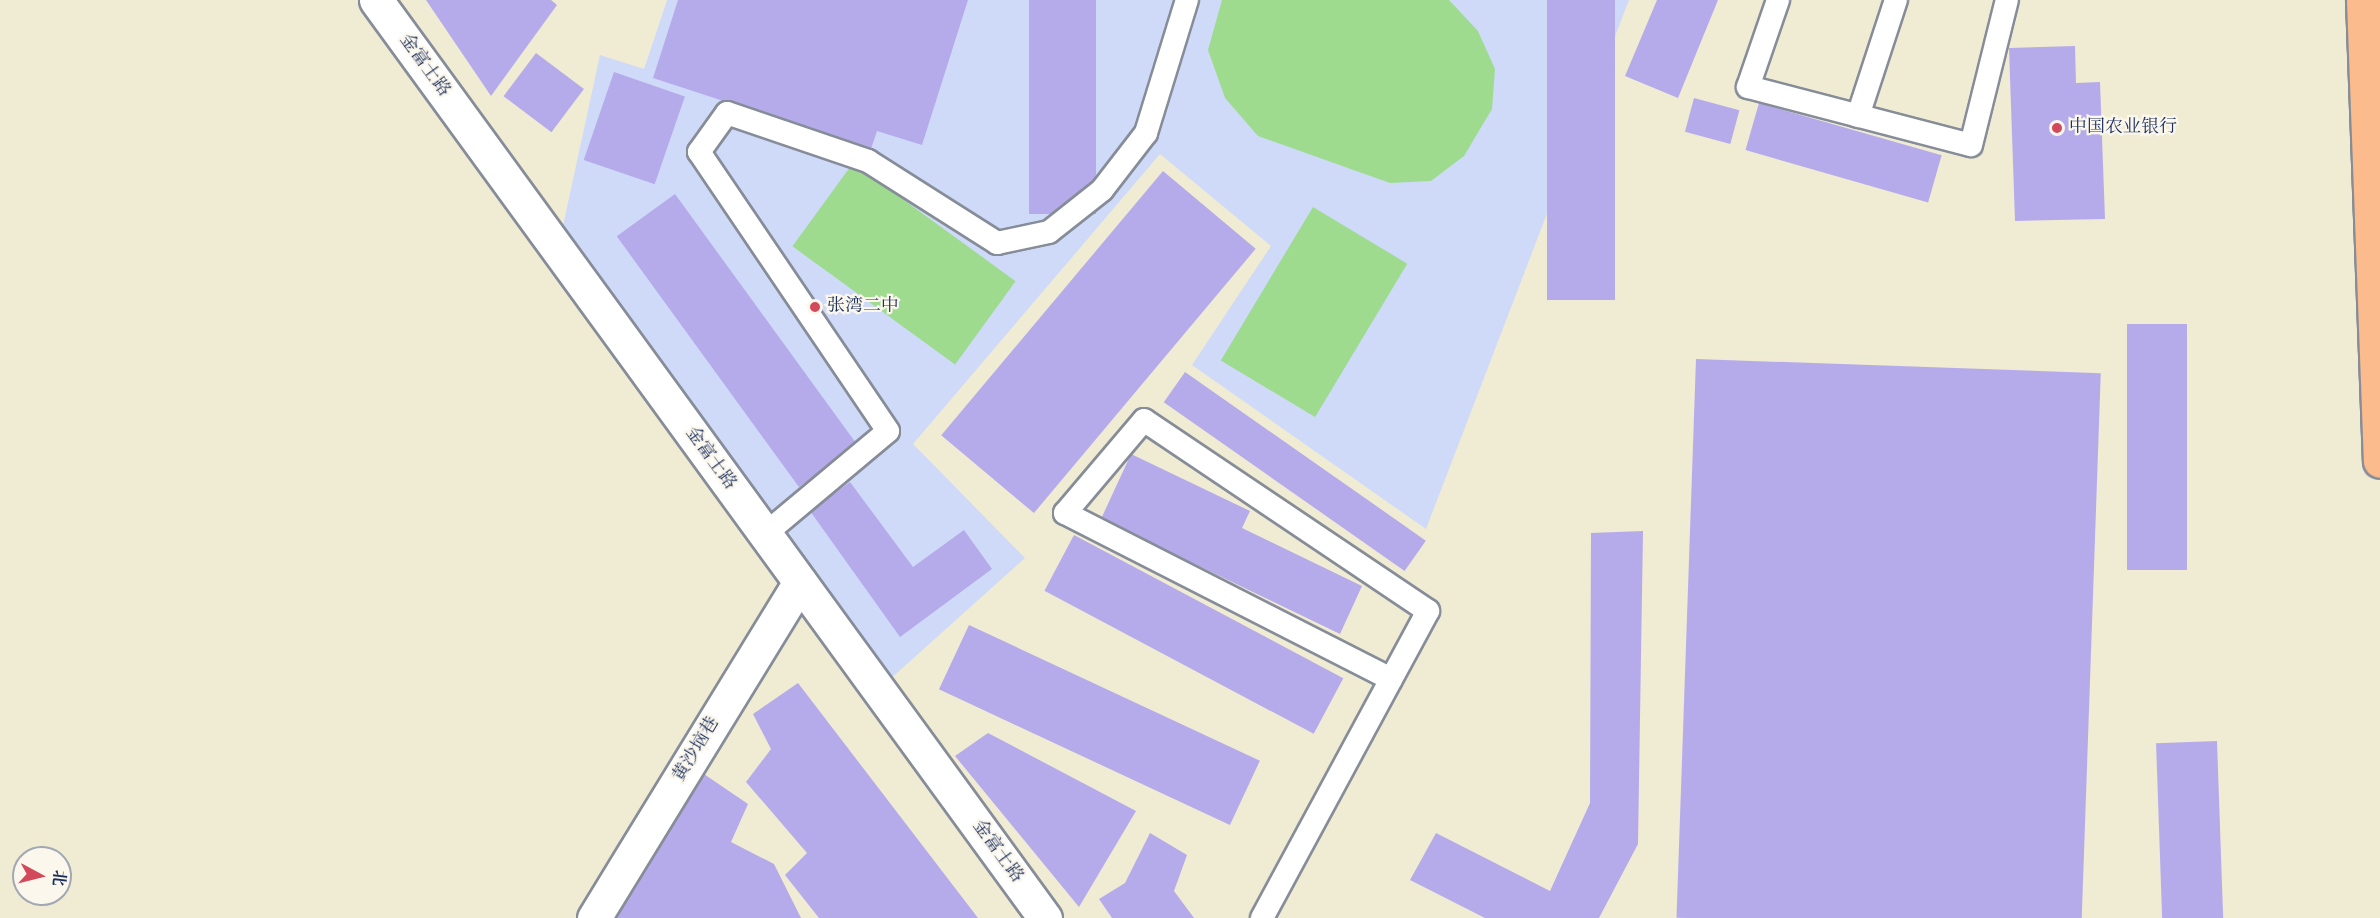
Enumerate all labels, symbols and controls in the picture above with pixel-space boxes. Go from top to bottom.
street label: 金富士路 [394,31,454,101]
place label: 中国农业银行 [2069,117,2177,139]
marker: 中国农业银行 [2050,121,2064,135]
place label: 张湾二中 [827,296,899,318]
marker: 张湾二中 [808,300,822,314]
street label: 金富士路 [680,424,740,494]
street label: 黄沙垴巷 [669,714,725,786]
street label: 金富士路 [967,817,1027,887]
north arrow [12,846,72,906]
text: 北 [46,869,70,887]

